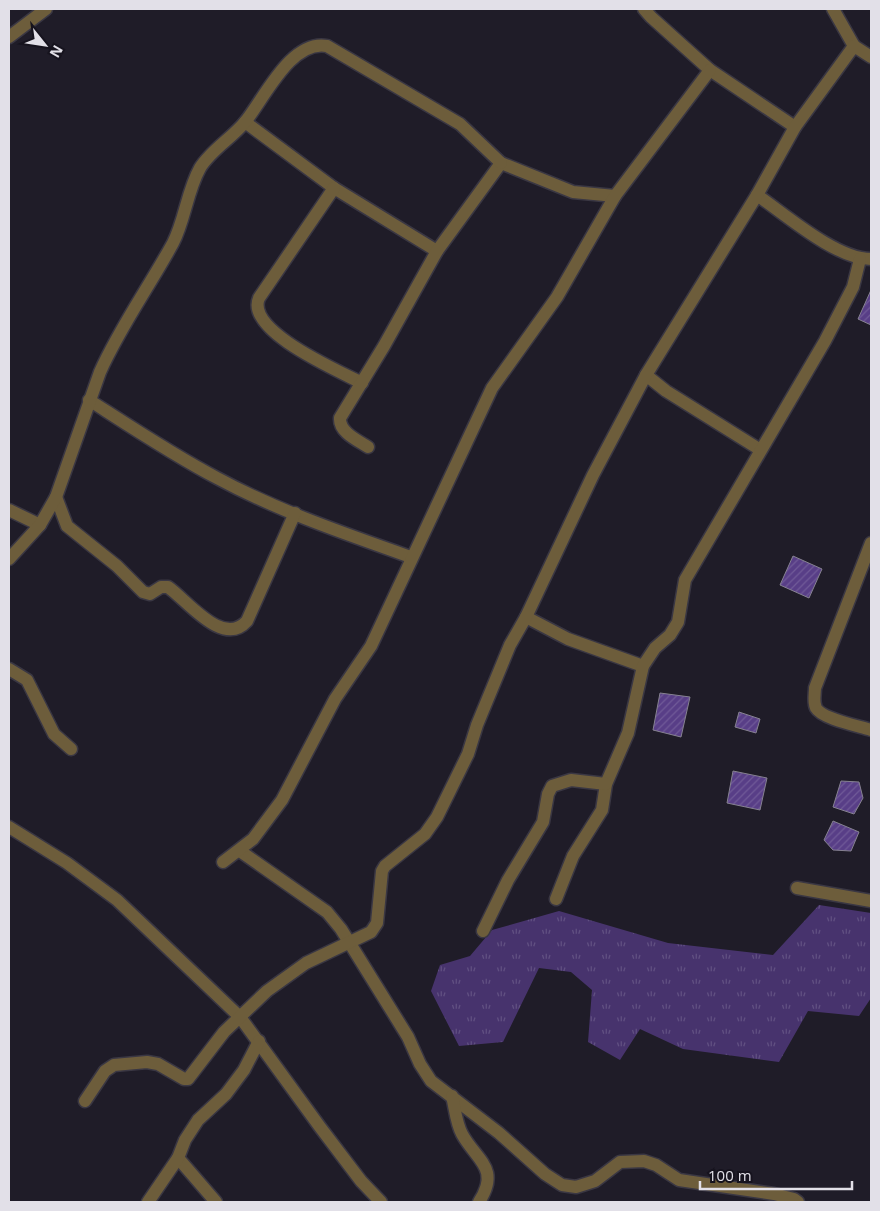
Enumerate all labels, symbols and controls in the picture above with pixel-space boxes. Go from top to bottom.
north arrow [20,20,70,70]
text: N [46,42,68,61]
scale bar [700,1158,852,1190]
text: 100 m [708,1165,752,1185]

